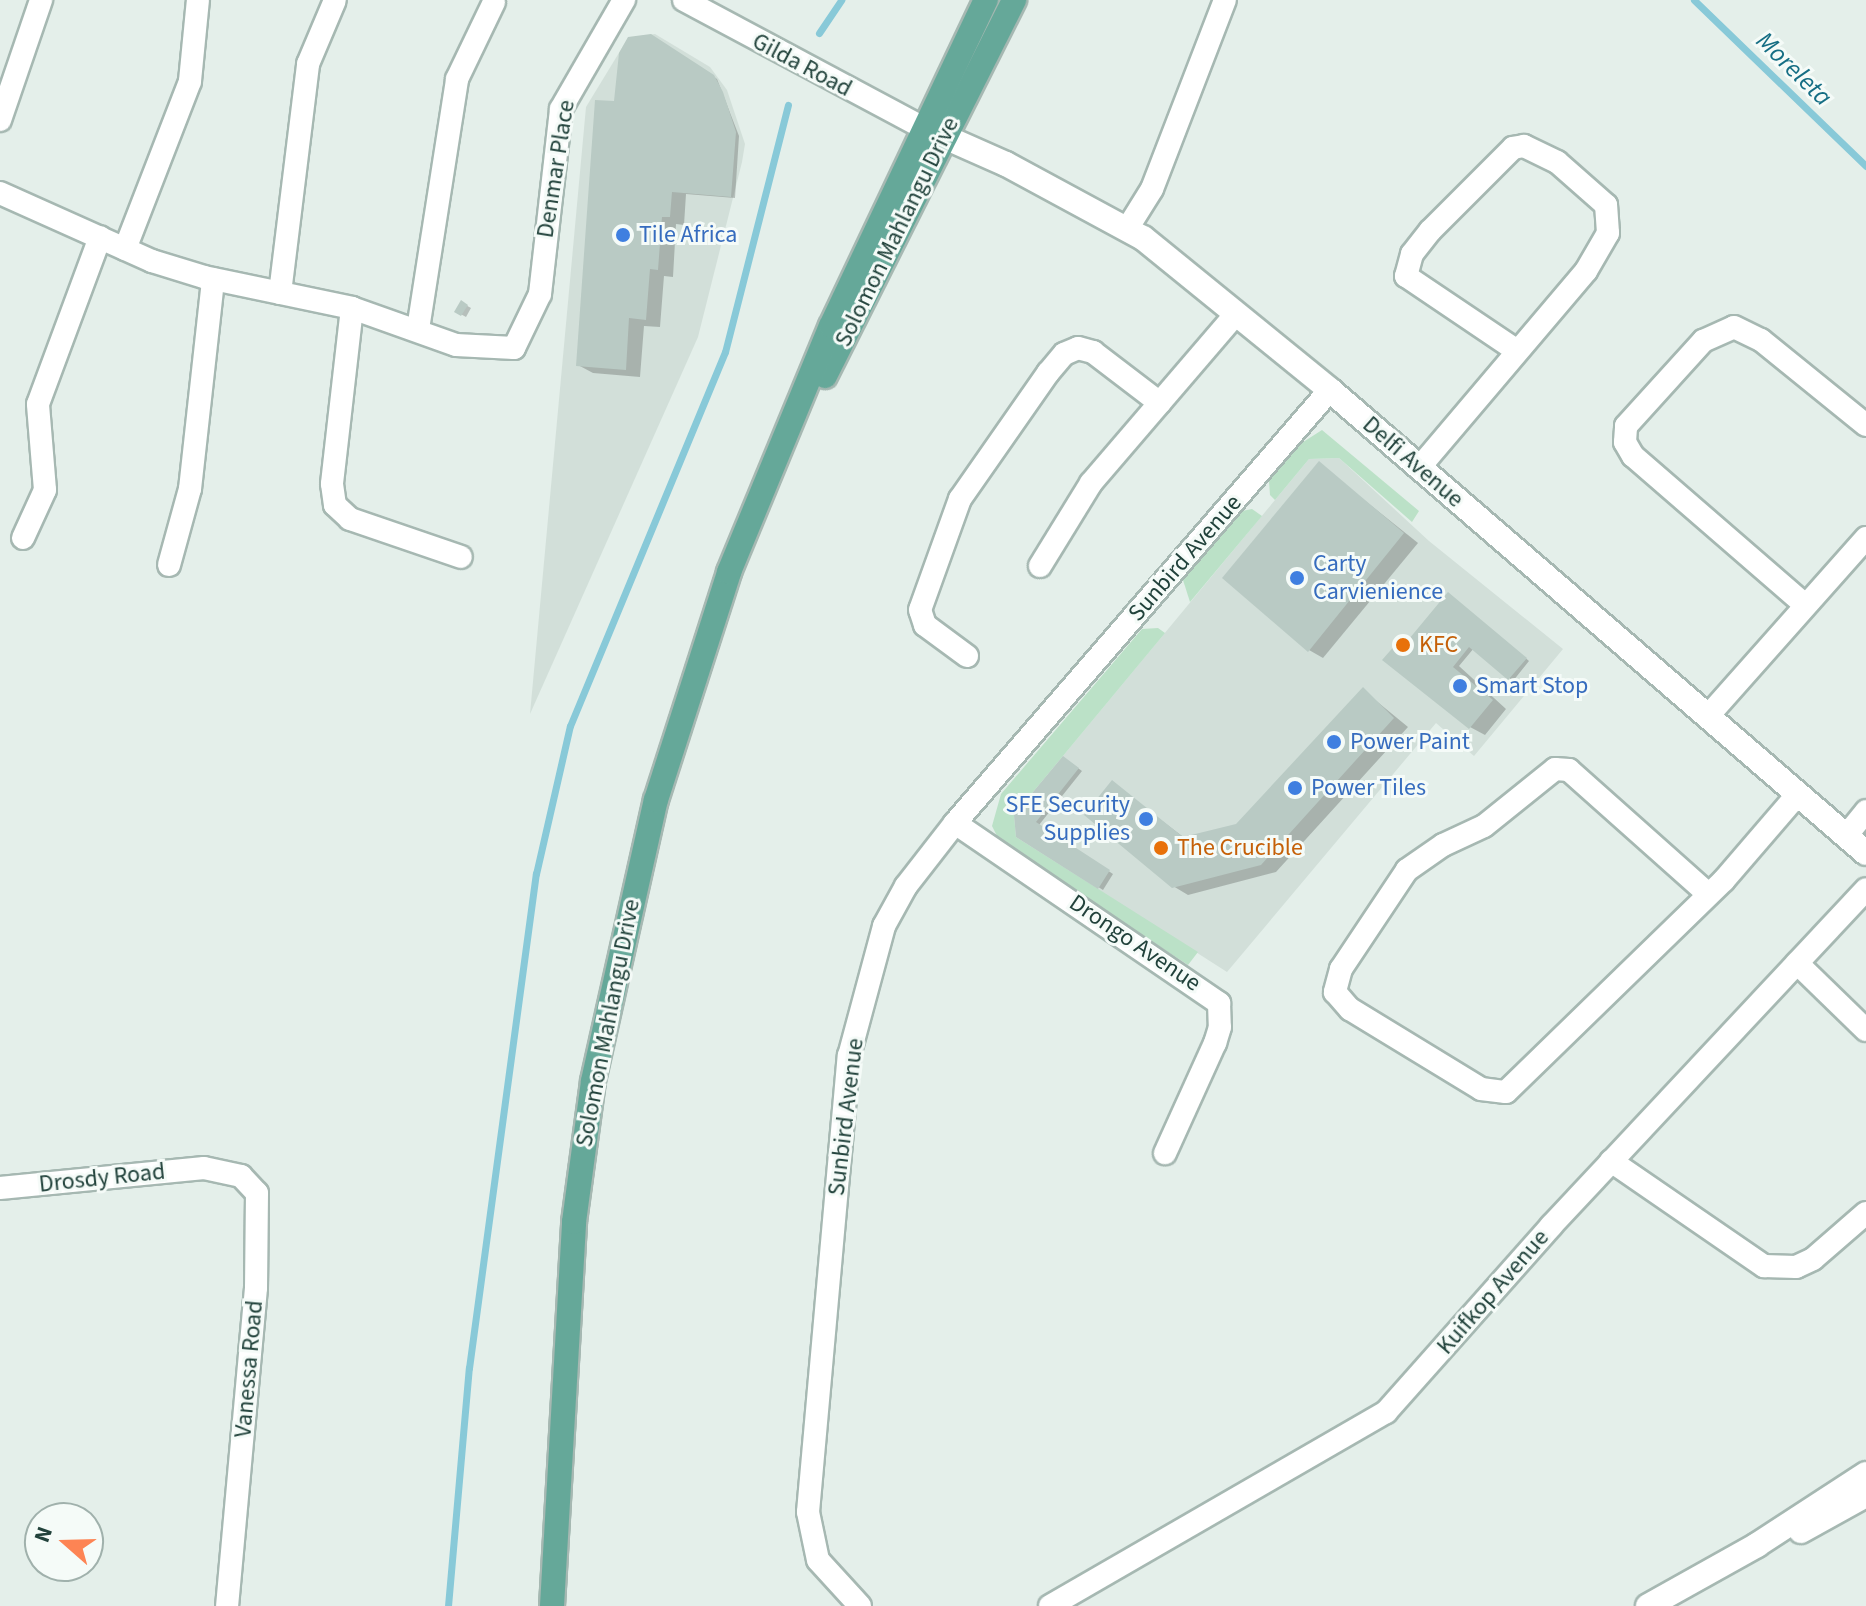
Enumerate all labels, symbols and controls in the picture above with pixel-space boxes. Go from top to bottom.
water label: Moreleta [1750,25,1838,113]
street label: Gilda Road [747,27,857,103]
street label: Denmar Place [531,98,581,240]
street label: Solomon Mahlangu Drive [829,113,965,351]
place label: Tile Africa [639,221,737,249]
marker: Tile Africa [614,226,632,244]
street label: Delfi Avenue [1357,410,1469,514]
street label: Sunbird Avenue [1122,489,1248,627]
place label: Carty Carvienience [1313,550,1443,606]
marker: Carty Carvienience [1288,569,1306,587]
place label: KFC [1419,631,1458,659]
marker: KFC [1394,636,1412,654]
place label: Smart Stop [1476,672,1588,700]
marker: Smart Stop [1451,677,1469,695]
place label: Power Paint [1350,728,1470,756]
marker: Power Paint [1325,733,1343,751]
place label: Power Tiles [1311,774,1426,802]
marker: Power Tiles [1286,779,1304,797]
place label: SFE Security Supplies [1006,791,1130,847]
marker: SFE Security Supplies [1137,810,1155,828]
place label: The Crucible [1177,834,1303,862]
marker: The Crucible [1152,839,1170,857]
street label: Drongo Avenue [1064,888,1206,998]
street label: Solomon Mahlangu Drive [570,897,646,1149]
street label: Sunbird Avenue [822,1037,870,1197]
street label: Drosdy Road [37,1157,167,1199]
street label: Kuifkop Avenue [1431,1224,1555,1360]
street label: Vanessa Road [229,1299,269,1439]
north arrow [24,1502,104,1582]
text: N [26,1522,61,1547]

